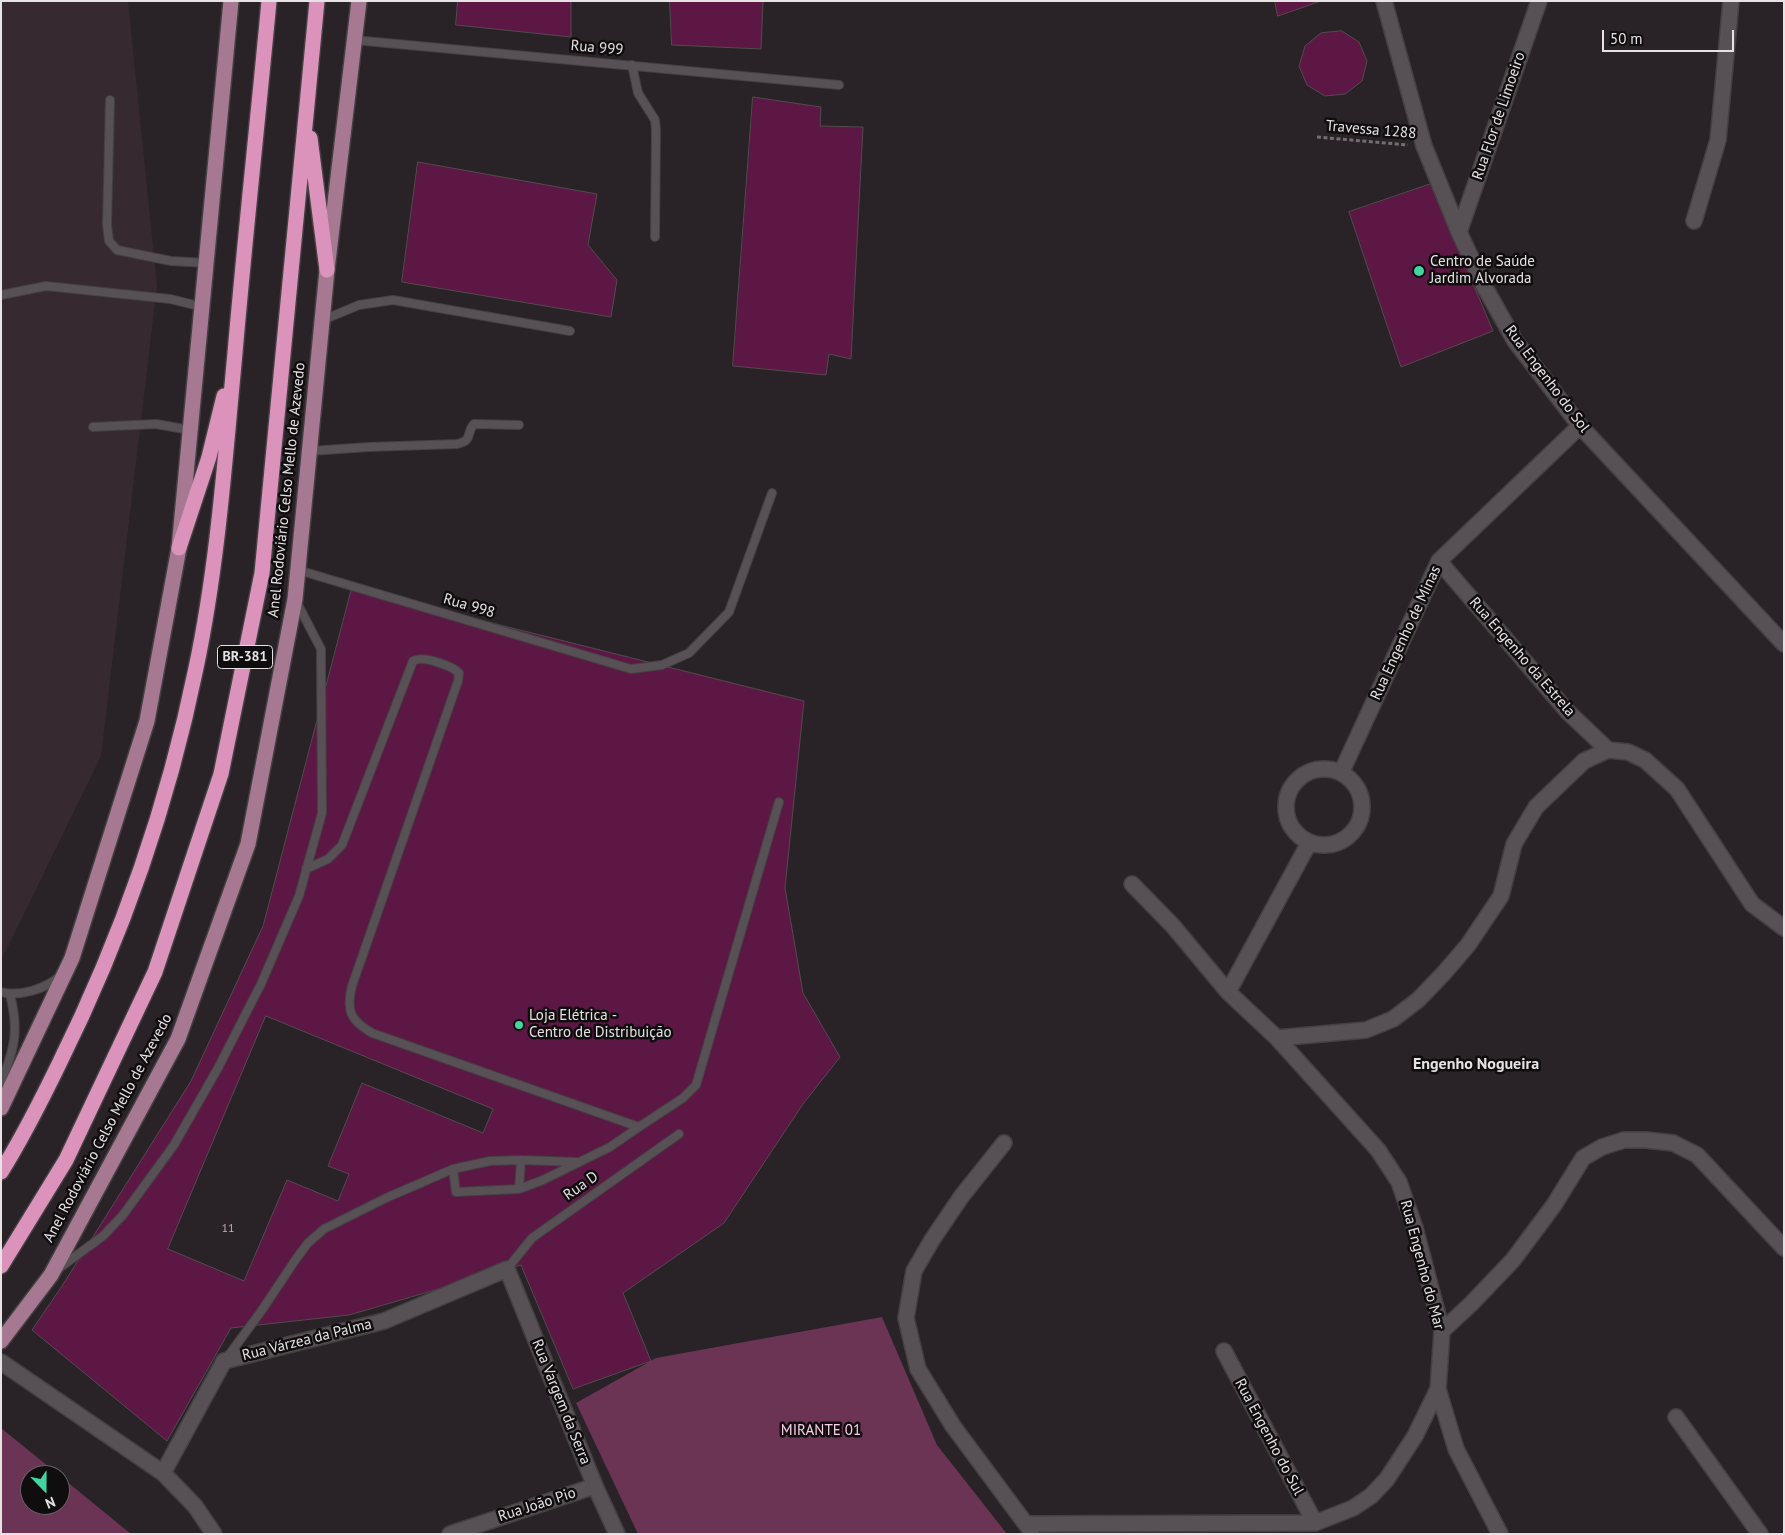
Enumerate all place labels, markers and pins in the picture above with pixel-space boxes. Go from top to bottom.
place label: Centro de Saúde Jardim Alvorada [1430,253,1535,288]
marker: Centro de Saúde Jardim Alvorada [1412,264,1426,278]
place label: Loja Elétrica - Centro de Distribuição [529,1007,672,1042]
marker: Loja Elétrica - Centro de Distribuição [513,1019,525,1031]

